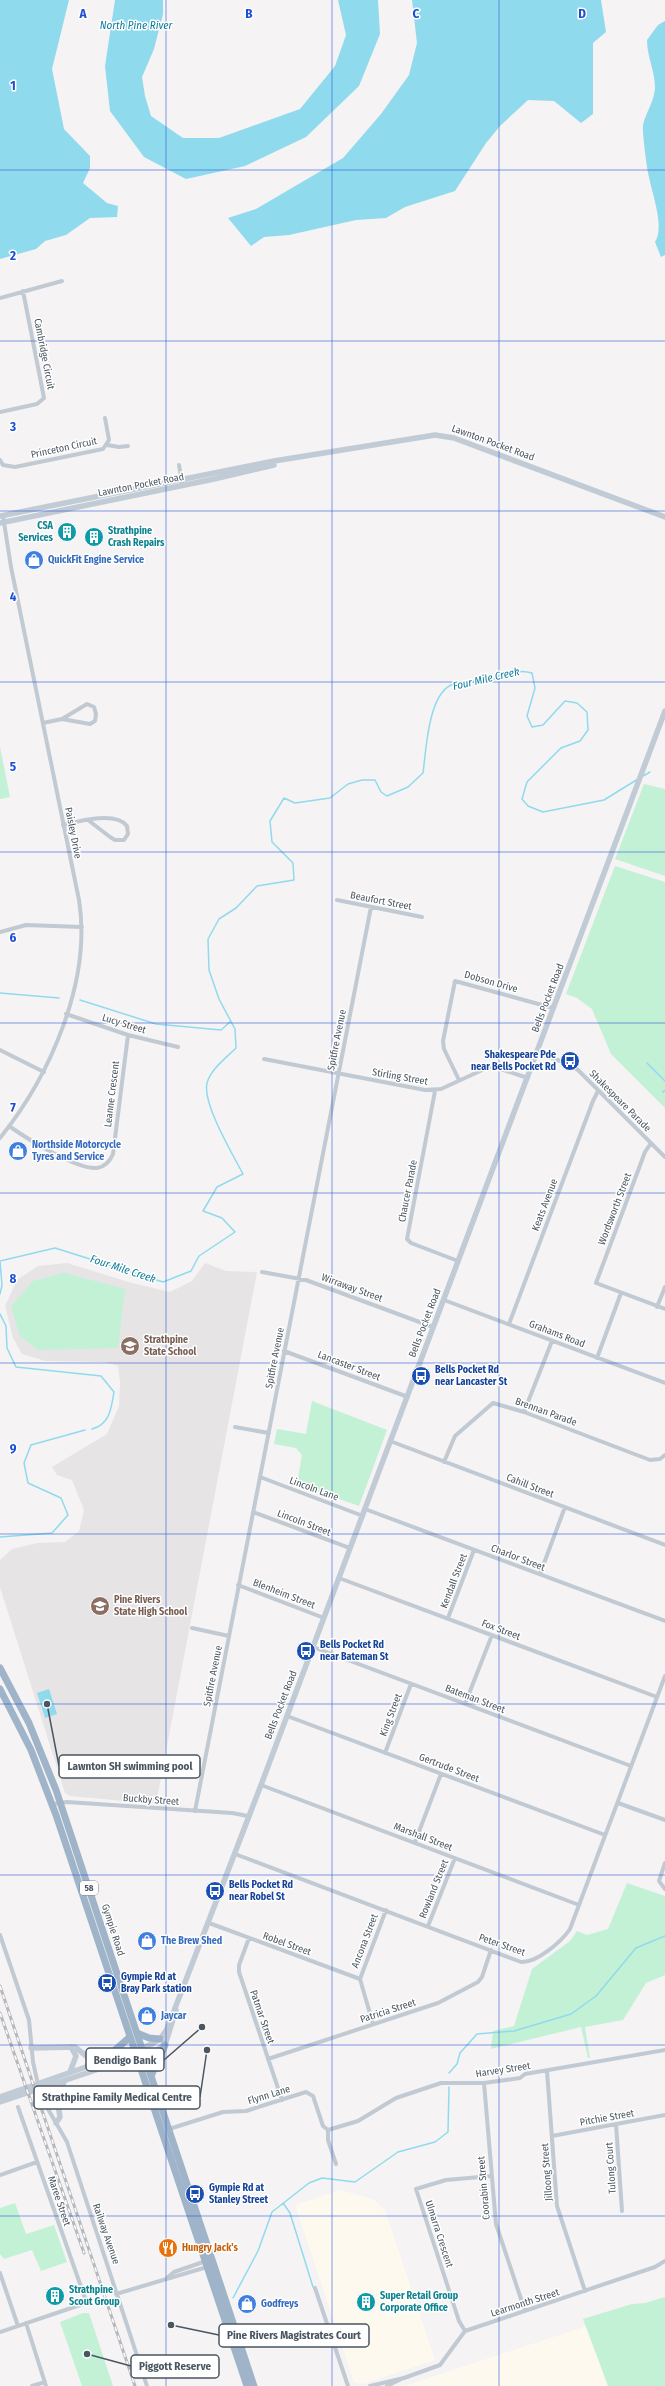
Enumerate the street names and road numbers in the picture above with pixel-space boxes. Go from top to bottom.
street label: Cambridge Circuit [31,317,57,391]
street label: Lawnton Pocket Road [450,422,536,464]
street label: Princeton Circuit [30,435,99,461]
street label: Lawnton Pocket Road [97,471,185,499]
street label: Paisley Drive [62,806,84,860]
street label: Beaufort Street [349,889,413,913]
street label: Bells Pocket Road [529,962,567,1034]
street label: Dobson Drive [463,969,519,995]
street label: Spitfire Avenue [325,1008,349,1072]
street label: Lucy Street [101,1012,148,1037]
street label: Leanne Crescent [102,1059,122,1128]
street label: Stirling Street [371,1066,429,1088]
street label: Shakespeare Parade [587,1068,653,1134]
street label: Chaucer Parade [396,1159,420,1223]
street label: Wordsworth Street [596,1171,635,1247]
street label: Keats Avenue [530,1177,560,1233]
street label: Wirraway Street [320,1271,385,1305]
street label: Bells Pocket Road [406,1287,444,1359]
street label: Grahams Road [527,1318,587,1350]
street label: Spitfire Avenue [263,1326,287,1390]
street label: Lancaster Street [316,1349,383,1384]
street label: Brennan Parade [514,1395,578,1429]
street label: Cahill Street [505,1471,556,1501]
street label: Lincoln Lane [288,1475,340,1503]
street label: Lincoln Street [276,1507,333,1539]
street label: Charlor Street [489,1542,547,1574]
street label: Kendall Street [438,1551,470,1610]
street label: Blenheim Street [251,1577,317,1612]
street label: Fox Street [480,1617,523,1643]
street label: Spitfire Avenue [201,1644,225,1708]
street label: Bells Pocket Road [262,1669,300,1741]
street label: Bateman Street [443,1682,507,1716]
street label: King Street [377,1691,405,1738]
street label: Gertrude Street [417,1751,481,1785]
street label: Buckby Street [122,1792,180,1808]
street label: Marshall Street [392,1820,455,1854]
street label: Rowland Street [417,1857,451,1920]
road number: 58 [80,1881,98,1895]
street label: Gympie Road [99,1903,127,1957]
street label: Ancona Street [349,1912,381,1970]
street label: Robel Street [261,1930,313,1959]
street label: Peter Street [477,1931,527,1959]
street label: Patmar Street [247,1989,277,2046]
street label: Patricia Street [359,1996,418,2026]
street label: Harvey Street [475,2060,532,2080]
street label: Flynn Lane [246,2083,292,2107]
street label: Pitchie Street [579,2107,636,2129]
street label: Tulong Court [603,2141,619,2194]
street label: Jilloong Street [539,2142,555,2201]
street label: Coorabin Street [475,2155,493,2220]
street label: Maree Street [45,2174,73,2228]
street label: Ulmarra Crescent [422,2199,456,2270]
street label: Railway Avenue [90,2202,122,2266]
street label: Learmonth Street [489,2286,561,2320]

